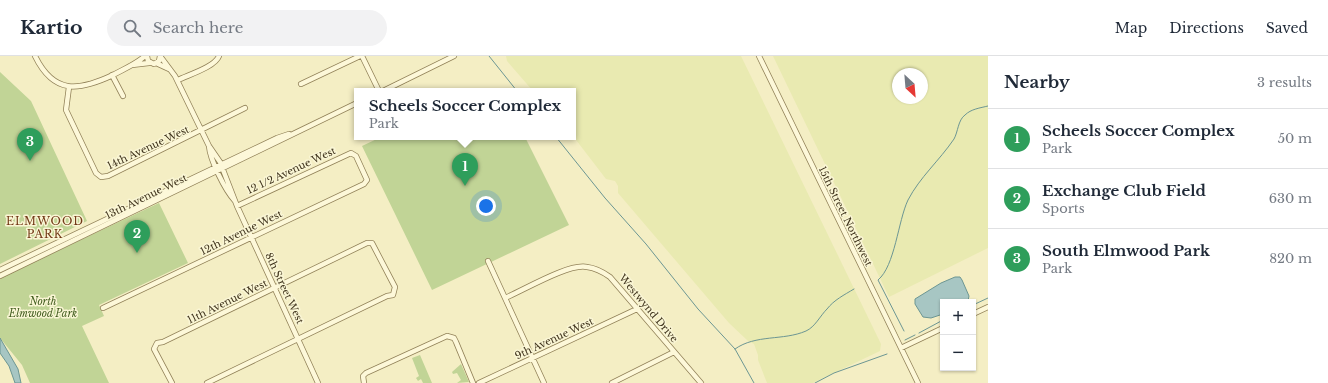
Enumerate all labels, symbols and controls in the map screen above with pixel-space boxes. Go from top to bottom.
search box [107,10,387,46]
text: Kartio [20,16,83,39]
icon: search [121,17,143,39]
text: Search here [153,18,243,37]
text: Map [1115,19,1147,37]
text: Directions [1169,19,1244,37]
text: Saved [1266,19,1308,37]
north arrow [892,68,928,104]
text: Nearby [1004,72,1070,93]
text: 3 results [1257,74,1312,91]
popup [354,88,576,140]
text: Scheels Soccer Complex [369,96,561,115]
text: Park [369,115,399,132]
text: Scheels Soccer Complex [1042,121,1235,140]
street label: 14th Avenue West [105,123,192,172]
pin: 3 [17,128,43,161]
text: 1 [1014,130,1020,147]
text: 50 m [1278,130,1312,147]
text: Park [1042,140,1072,157]
street label: 12 1/2 Avenue West [245,144,338,197]
pin: 1 [452,153,478,186]
street label: 15th Street Northwest [816,164,875,268]
street label: 13th Avenue West [103,171,189,222]
text: Exchange Club Field [1042,181,1206,200]
text: 2 [1013,190,1021,207]
text: 630 m [1269,190,1312,207]
your location [476,196,496,216]
text: Sports [1042,200,1085,217]
street label: 12th Avenue West [198,207,284,258]
district label: ELMWOOD PARK [6,214,84,241]
pin: 2 [124,220,150,253]
text: South Elmwood Park [1042,241,1210,260]
street label: 8th Street West [262,250,307,326]
text: 3 [1013,250,1021,267]
text: 820 m [1269,250,1312,267]
text: Park [1042,260,1072,277]
street label: Westwynd Drive [616,271,681,345]
street label: 11th Avenue West [185,276,270,327]
park label: North Elmwood Park [8,295,77,320]
map controls [940,299,976,371]
button: + [940,299,976,335]
street label: 9th Avenue West [513,314,596,362]
button: − [940,335,976,371]

